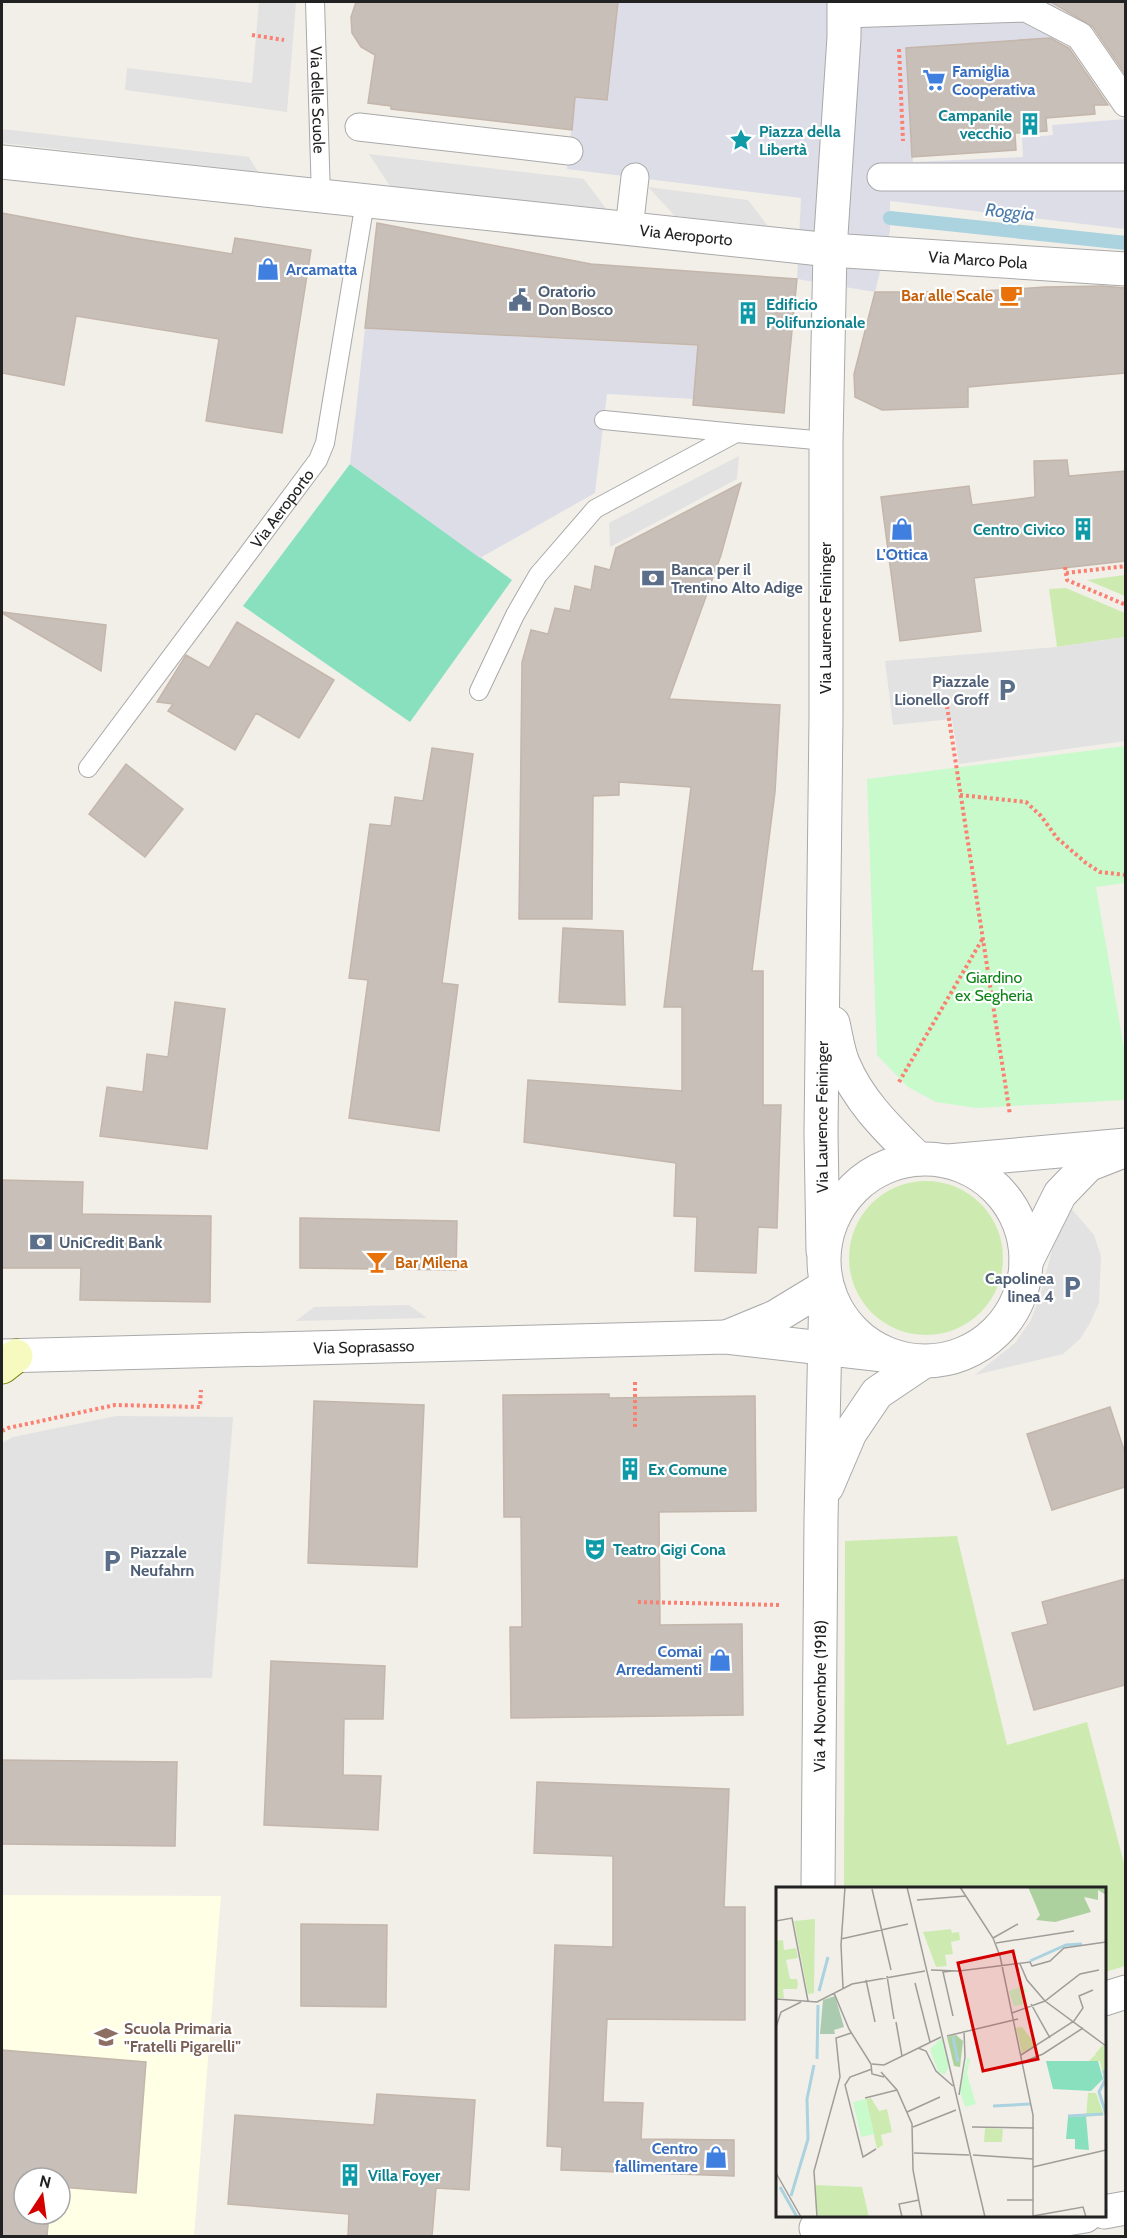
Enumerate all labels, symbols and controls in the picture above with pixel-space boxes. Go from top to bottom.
street label: Via delle Scuole [306,46,329,154]
place label: Famiglia Cooperativa [952,62,1035,99]
supermarket icon: Famiglia Cooperativa [921,67,947,93]
place label: Campanile vecchio [938,106,1012,143]
building icon: Campanile vecchio [1017,111,1043,137]
place label: Piazza della Libertà [759,122,841,159]
place icon: Piazza della Libertà [728,127,754,153]
water label: Roggia [984,198,1036,226]
street label: Via Aeroporto [639,221,734,250]
street label: Via Marco Pola [928,247,1029,273]
shop icon: Arcamatta [255,256,281,282]
place label: Arcamatta [286,260,357,279]
place label: Oratorio Don Bosco [538,282,613,319]
cafe icon: Bar alle Scale [998,282,1024,308]
place label: Bar alle Scale [901,286,993,305]
public building icon: Oratorio Don Bosco [507,287,533,313]
place label: Edificio Polifunzionale [766,295,865,332]
building icon: Edificio Polifunzionale [735,300,761,326]
street label: Via Aeroporto [247,465,318,552]
shop icon: L'Ottica [889,516,915,542]
building icon: Centro Civico [1070,516,1096,542]
place label: Centro Civico [973,520,1065,539]
street label: Via Laurence Feininger [816,541,835,694]
place label: L'Ottica [876,545,928,564]
place label: Banca per il Trentino Alto Adige [671,560,803,597]
bank icon: Banca per il Trentino Alto Adige [640,565,666,591]
place label: Piazzale Lionello Groff [894,672,990,709]
parking icon: Piazzale Lionello Groff [994,677,1020,703]
park label: Giardino ex Segheria [955,968,1033,1005]
street label: Via Laurence Feininger [812,1040,832,1193]
bank icon: UniCredit Bank [28,1229,54,1255]
place label: UniCredit Bank [59,1233,163,1252]
bar icon: Bar Milena [364,1249,390,1275]
place label: Bar Milena [395,1253,468,1272]
place label: Capolinea linea 4 [985,1269,1054,1306]
parking icon: Capolinea linea 4 [1059,1274,1085,1300]
street label: Via Soprasasso [313,1336,415,1358]
building icon: Ex Comune [617,1456,643,1482]
place label: Ex Comune [648,1460,727,1479]
theatre icon: Teatro Gigi Cona [582,1536,608,1562]
place label: Teatro Gigi Cona [613,1540,726,1559]
place label: Piazzale Neufahrn [130,1543,194,1580]
parking icon: Piazzale Neufahrn [99,1548,125,1574]
street label: Via 4 Novembre (1918) [810,1620,830,1772]
place label: Comai Arredamenti [616,1642,702,1679]
shop icon: Comai Arredamenti [707,1647,733,1673]
inset map [776,1887,1106,2217]
place label: Scuola Primaria "Fratelli Pigarelli" [124,2019,241,2056]
school or university icon: Scuola Primaria "Fratelli Pigarelli" [93,2024,119,2050]
place label: Centro fallimentare [615,2139,698,2176]
shop icon: Centro fallimentare [703,2144,729,2170]
building icon: Villa Foyer [337,2162,363,2188]
north arrow [12,2166,72,2226]
place label: Villa Foyer [368,2166,441,2185]
text: N [38,2171,53,2192]

